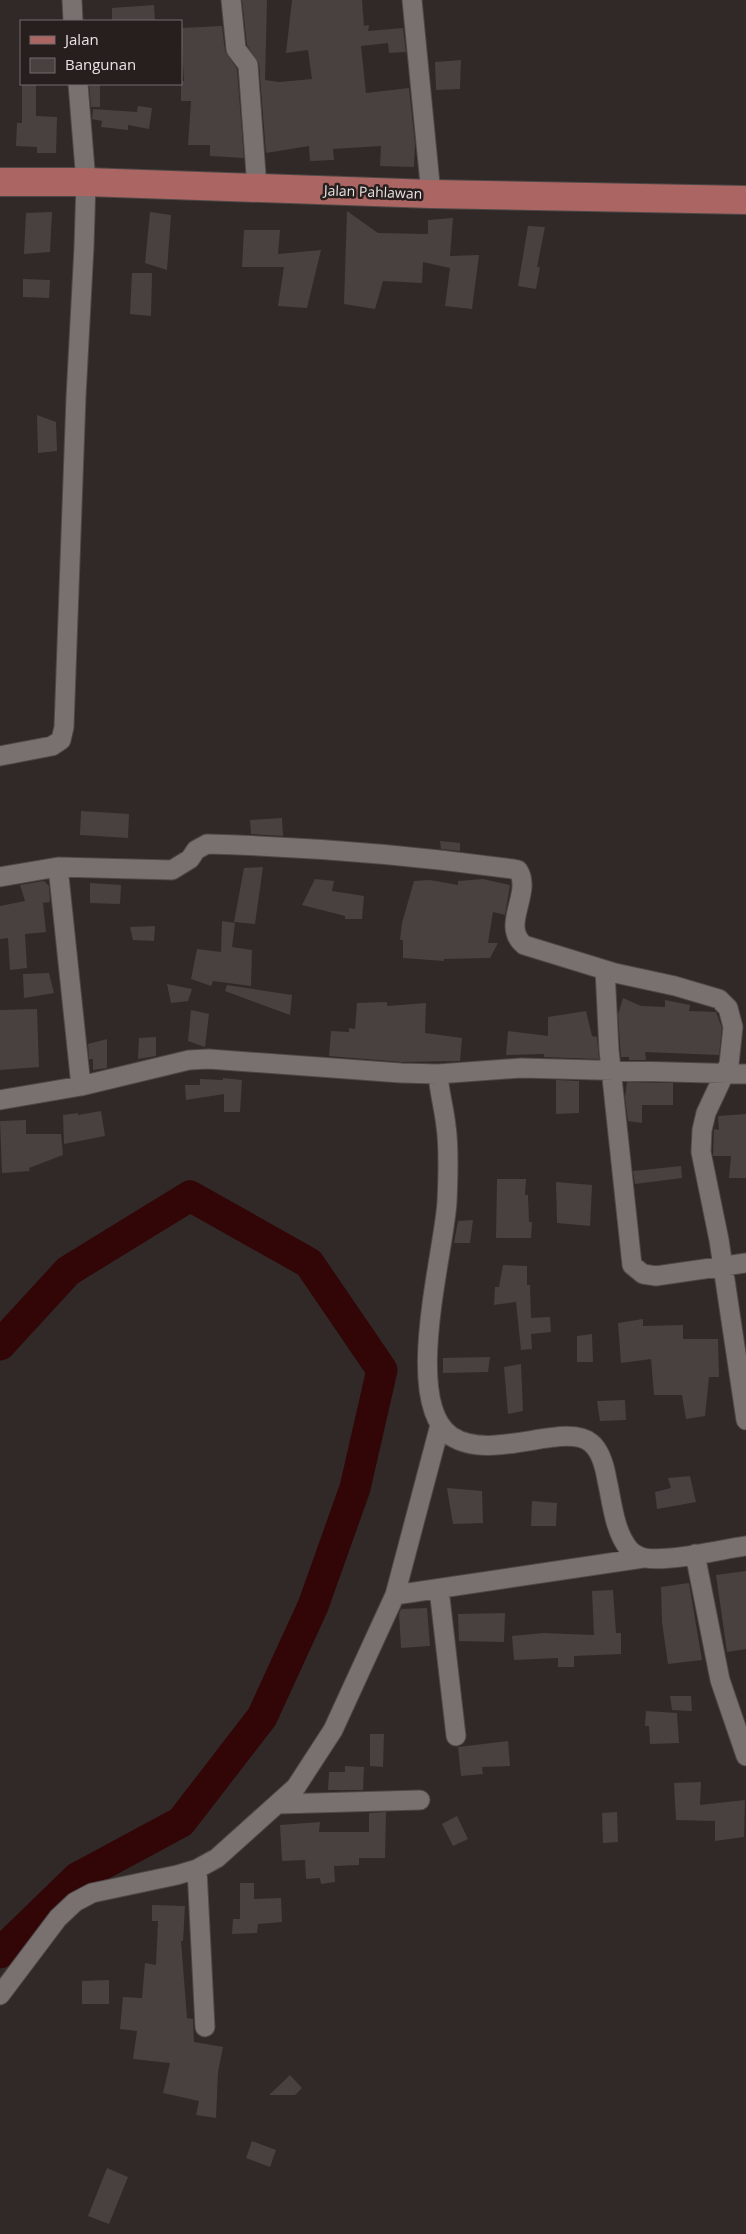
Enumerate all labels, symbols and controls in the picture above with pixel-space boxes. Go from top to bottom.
legend [20,20,182,85]
text: Jalan [63,29,99,49]
text: Bangunan [65,54,136,74]
street label: Jalan Pahlawan [322,180,423,203]

